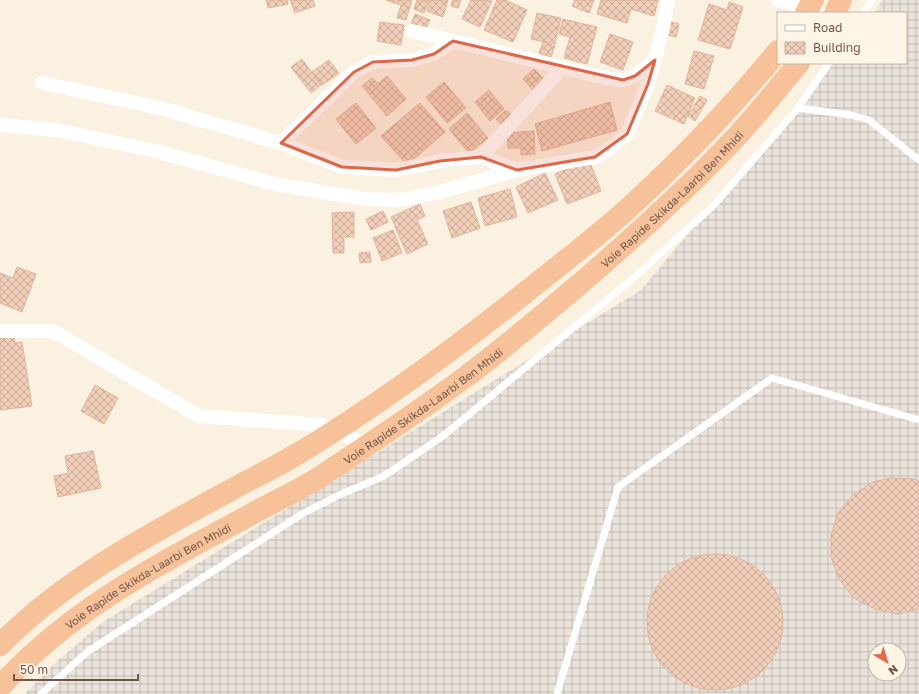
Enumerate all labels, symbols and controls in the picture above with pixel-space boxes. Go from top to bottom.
legend [777,12,907,64]
text: Road [813,20,842,35]
text: Building [813,40,861,55]
street label: Voie Rapide Skikda-Laarbi Ben Mhidi [598,128,745,270]
street label: Voie Rapide Skikda-Laarbi Ben Mhidi [341,345,505,466]
street label: Voie Rapide Skikda-Laarbi Ben Mhidi [62,520,233,631]
north arrow [867,642,907,682]
scale bar [14,656,138,682]
text: 50 m [20,662,48,677]
text: N [886,663,901,678]

